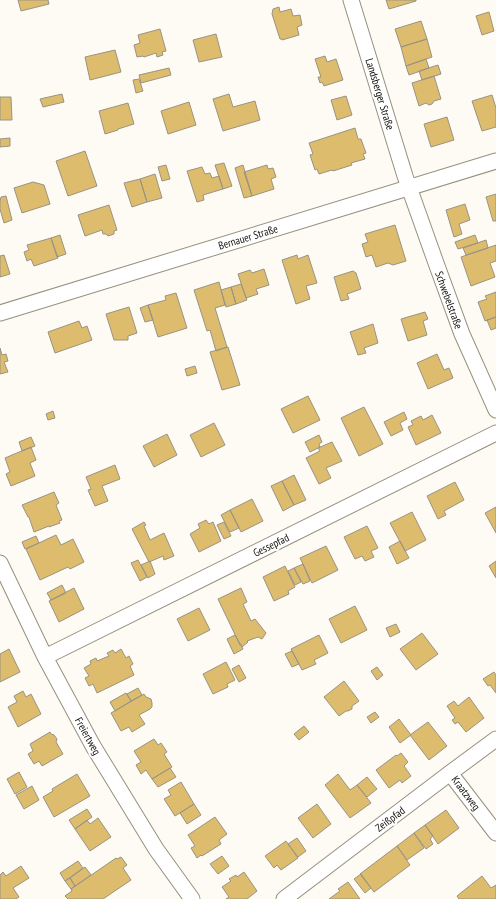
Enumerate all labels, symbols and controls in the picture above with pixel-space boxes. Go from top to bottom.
street label: Landsberger Straße [362,56,398,132]
street label: Bernauer Straße [216,221,280,253]
street label: Schwebelstraße [432,269,466,331]
street label: Gessepfad [251,530,292,560]
street label: Freiertweg [72,715,104,758]
street label: Kraatzweg [448,773,484,813]
street label: Zeißpfad [372,803,408,835]

